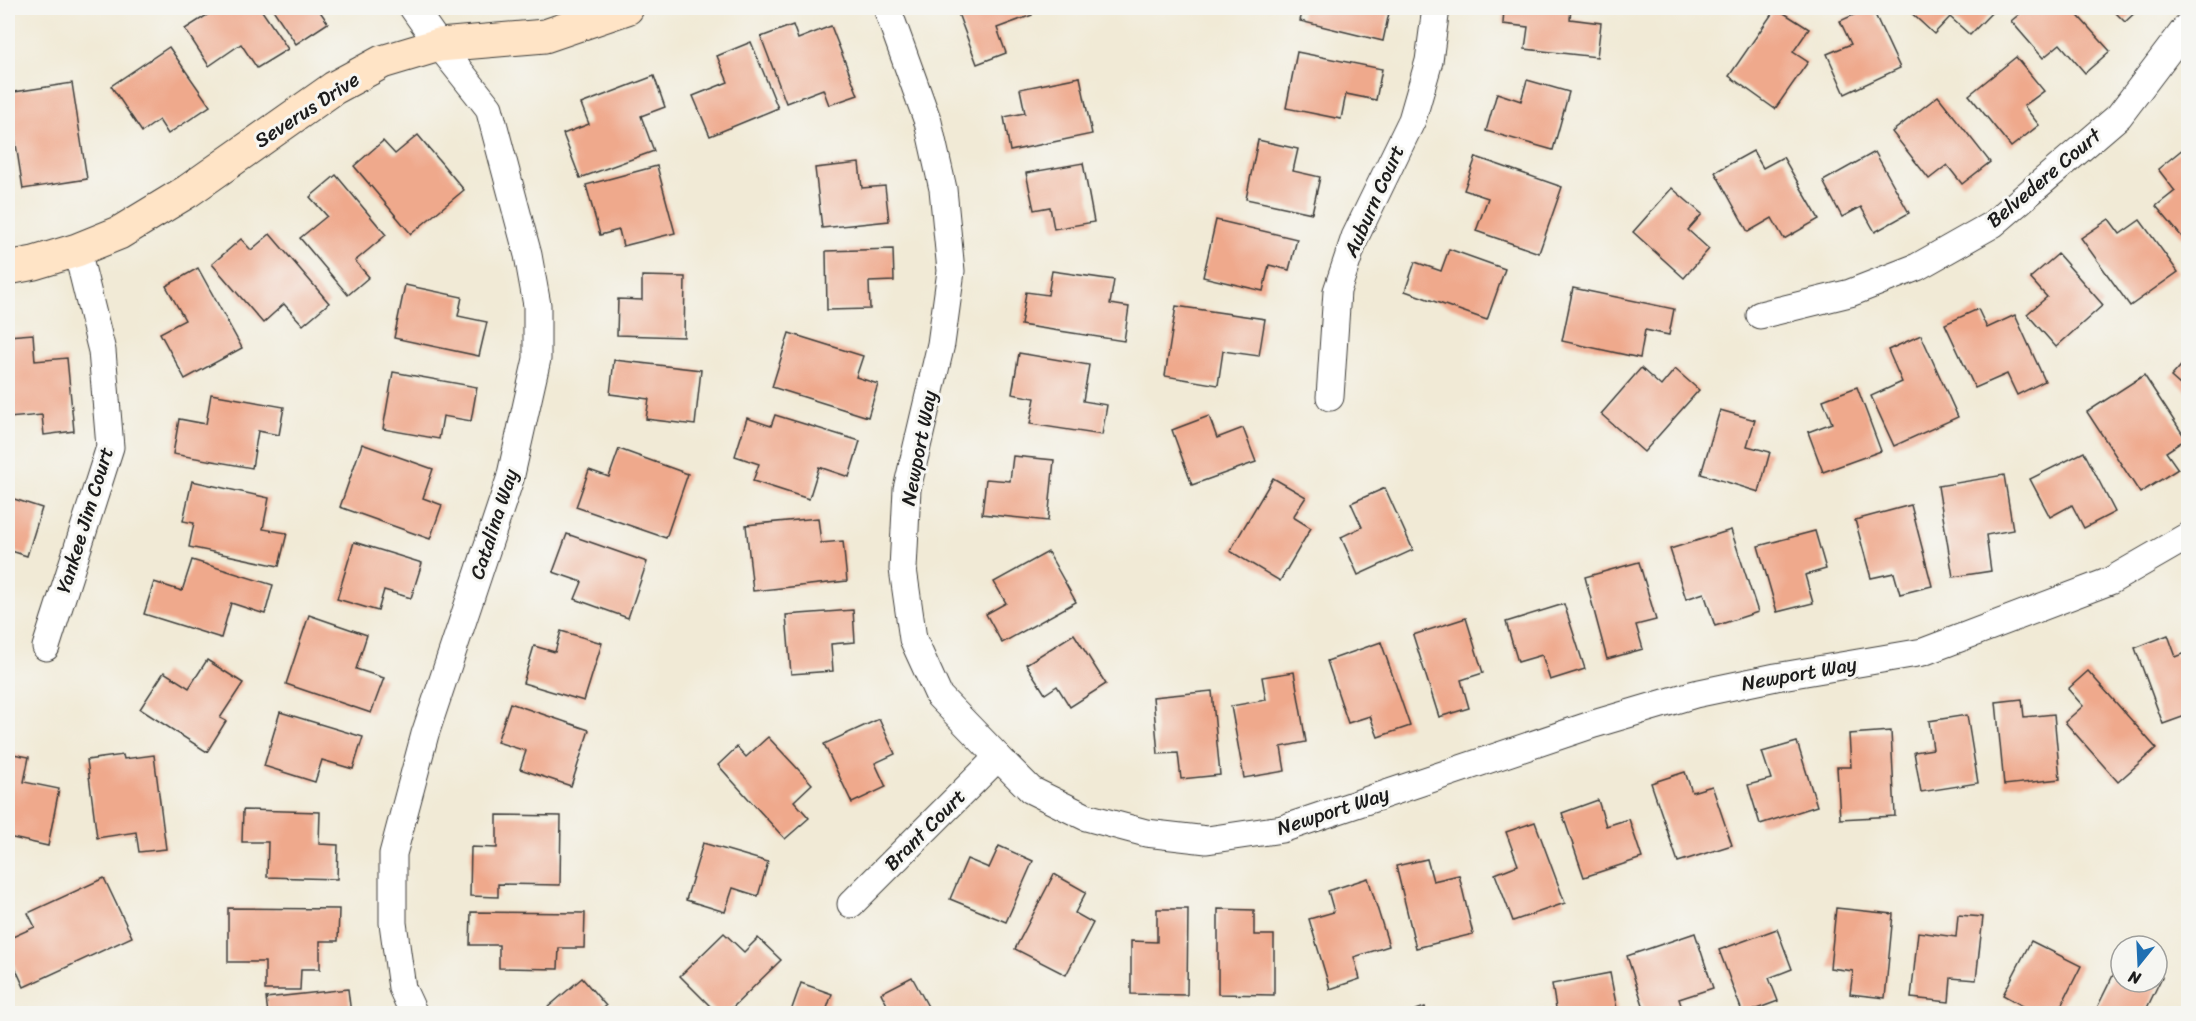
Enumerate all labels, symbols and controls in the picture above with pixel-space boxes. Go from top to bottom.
street label: Severus Drive [247,63,367,157]
street label: Belvedere Court [1978,118,2110,237]
street label: Auburn Court [1333,139,1414,264]
street label: Newport Way [891,387,947,509]
street label: Yankee Jim Court [46,442,124,597]
street label: Catalina Way [460,464,529,584]
street label: Newport Way [1739,647,1860,701]
street label: Newport Way [1272,776,1394,846]
street label: Brant Court [875,780,975,880]
north arrow [2109,934,2169,994]
text: N [2124,962,2145,994]

